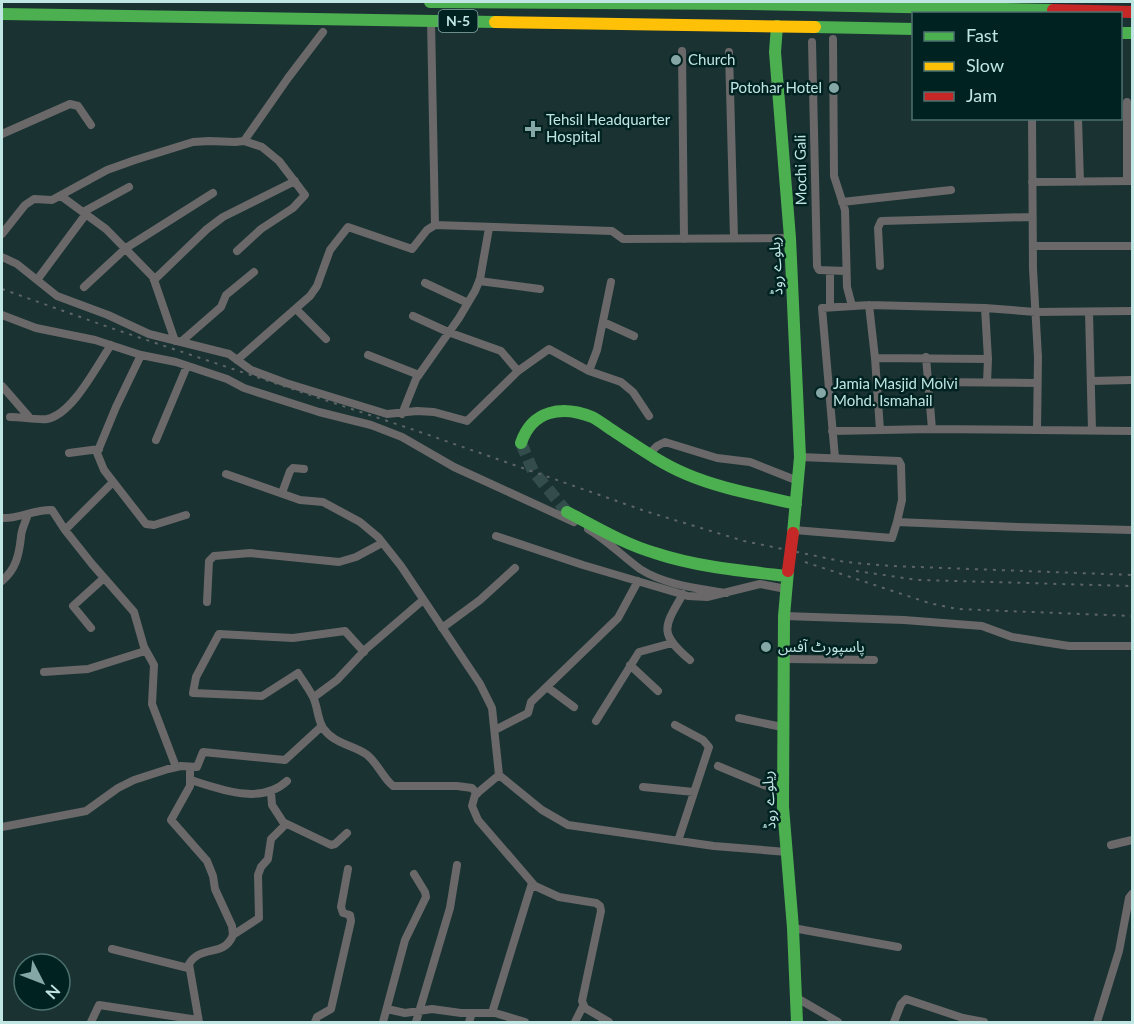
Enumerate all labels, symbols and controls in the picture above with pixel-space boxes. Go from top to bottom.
road number: N-5 [438,10,478,32]
legend [912,12,1122,120]
text: Fast [966,24,999,46]
place label: Church [688,50,735,68]
marker: Church [669,53,683,67]
text: Slow [966,54,1004,76]
place label: Potohar Hotel [730,78,822,96]
marker: Potohar Hotel [827,81,841,95]
text: Jam [966,84,997,106]
place label: Tehsil Headquarter Hospital [546,110,671,145]
marker: Tehsil Headquarter Hospital [524,120,542,138]
street label: Mochi Gali [790,135,810,206]
street label: ریلوے روڈ [764,236,787,296]
place label: Jamia Masjid Molvi Mohd. Ismahail [833,374,958,409]
marker: Jamia Masjid Molvi Mohd. Ismahail [814,386,828,400]
place label: پاسپورٹ آفس [778,637,865,657]
marker: پاسپورٹ آفس [759,640,773,654]
street label: ریلوے روڈ [757,770,780,830]
north arrow [12,952,72,1012]
text: N [42,981,65,1003]

